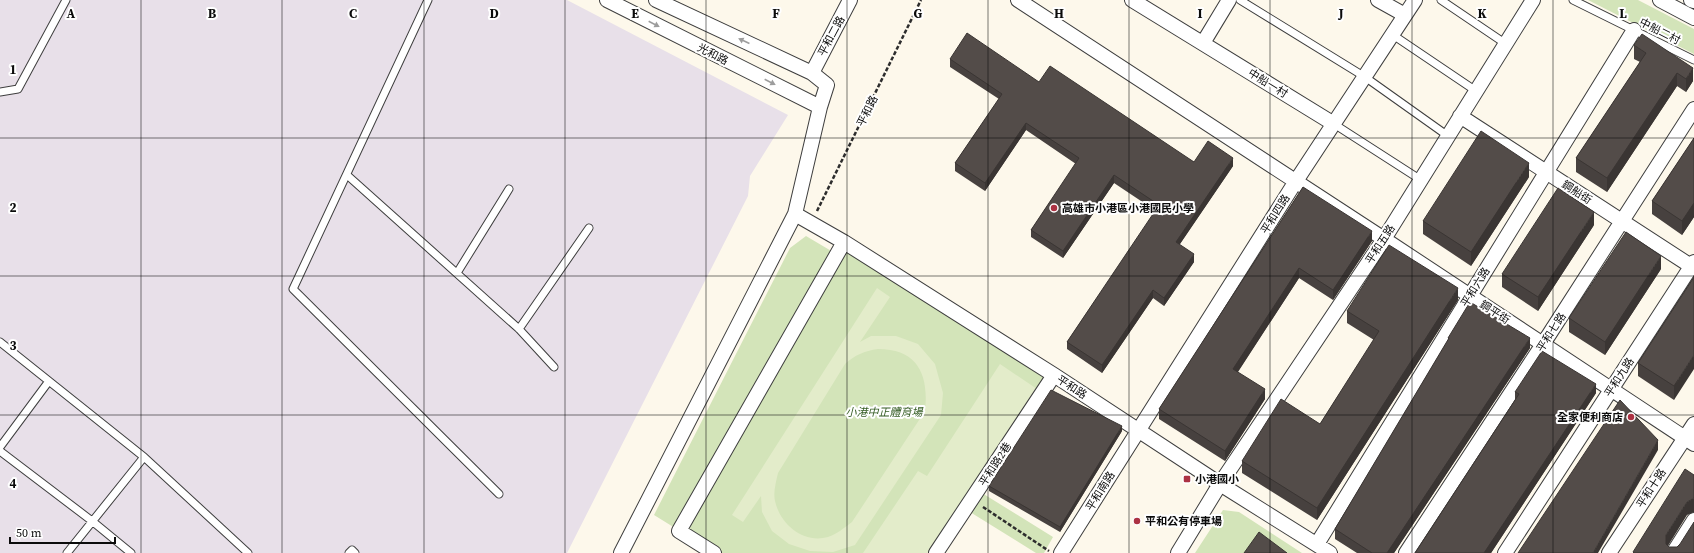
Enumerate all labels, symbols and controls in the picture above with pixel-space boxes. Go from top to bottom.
text: A [67,5,76,22]
text: B [208,5,217,22]
text: C [349,5,357,22]
text: D [489,5,499,22]
text: E [631,5,639,22]
text: F [772,5,780,22]
text: G [914,5,923,22]
text: H [1054,5,1064,22]
text: I [1197,5,1203,22]
text: J [1337,5,1344,22]
text: K [1477,5,1487,22]
text: L [1619,5,1627,22]
street label: 平和二路 [814,13,848,59]
street label: 中船二村 [1637,15,1683,48]
one-way arrow [648,21,660,27]
one-way arrow [738,38,749,44]
street label: 光和路 [695,40,731,69]
text: 1 [9,61,17,78]
street label: 中船一村 [1245,65,1290,101]
one-way arrow [764,79,776,86]
street label: 平和路 [853,93,881,129]
street label: 鋼船街 [1559,177,1595,208]
street label: 平和四路 [1257,192,1293,237]
text: 2 [9,199,17,216]
place label: 高雄市小港區小港國民小學 [1062,201,1194,216]
marker: 高雄市小港區小港國民小學 [1049,203,1059,213]
street label: 平和五路 [1362,222,1399,267]
street label: 平和六路 [1457,265,1493,310]
street label: 鋼平街 [1477,297,1513,328]
street label: 平和七路 [1533,310,1570,355]
text: 3 [9,337,17,354]
street label: 平和九路 [1601,355,1638,400]
street label: 平和路 [1054,372,1090,403]
park label: 小港中正體育場 [846,405,924,420]
place label: 全家便利商店 [1557,410,1623,425]
marker: 全家便利商店 [1626,412,1636,422]
street label: 平和路2巷 [976,439,1015,489]
street label: 平和十路 [1633,466,1670,511]
street label: 平和南路 [1082,469,1118,514]
place label: 小港國小 [1195,472,1239,487]
marker: 小港國小 [1182,474,1192,484]
text: 4 [9,475,17,492]
place label: 平和公有停車場 [1145,514,1222,529]
marker: 平和公有停車場 [1132,516,1142,526]
scale bar [10,519,115,545]
text: 50 m [16,525,42,541]

